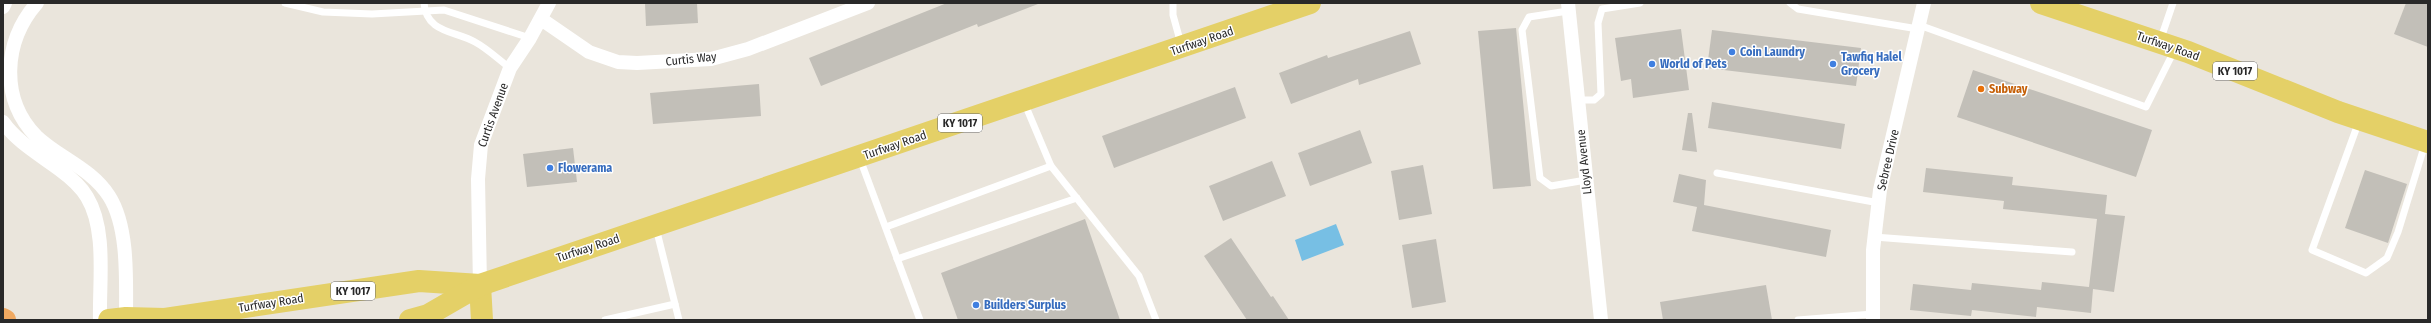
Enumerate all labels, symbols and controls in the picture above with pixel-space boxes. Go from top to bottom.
street label: Turfway Road [1169,24,1235,58]
street label: Turfway Road [2135,29,2201,63]
place label: Coin Laundry [1740,45,1805,59]
marker: Coin Laundry [1727,47,1737,57]
street label: Curtis Way [665,49,718,69]
place label: Tawfiq Halel Grocery [1841,50,1902,78]
place label: World of Pets [1660,57,1728,71]
marker: World of Pets [1647,59,1657,69]
marker: Tawfiq Halel Grocery [1828,59,1838,69]
road number: KY 1017 [2213,62,2257,80]
street label: Curtis Avenue [475,81,511,149]
place label: Subway [1989,82,2028,96]
marker: Subway [1976,84,1986,94]
road number: KY 1017 [938,114,982,132]
street label: Turfway Road [862,128,928,162]
street label: Sebree Drive [1874,128,1902,192]
street label: Lloyd Avenue [1574,129,1594,195]
place label: Flowerama [558,161,612,175]
marker: Flowerama [545,163,555,173]
street label: Turfway Road [555,231,621,265]
road number: KY 1017 [331,282,375,300]
street label: Turfway Road [237,291,305,315]
place label: Builders Surplus [984,298,1067,312]
marker: Builders Surplus [971,300,981,310]

